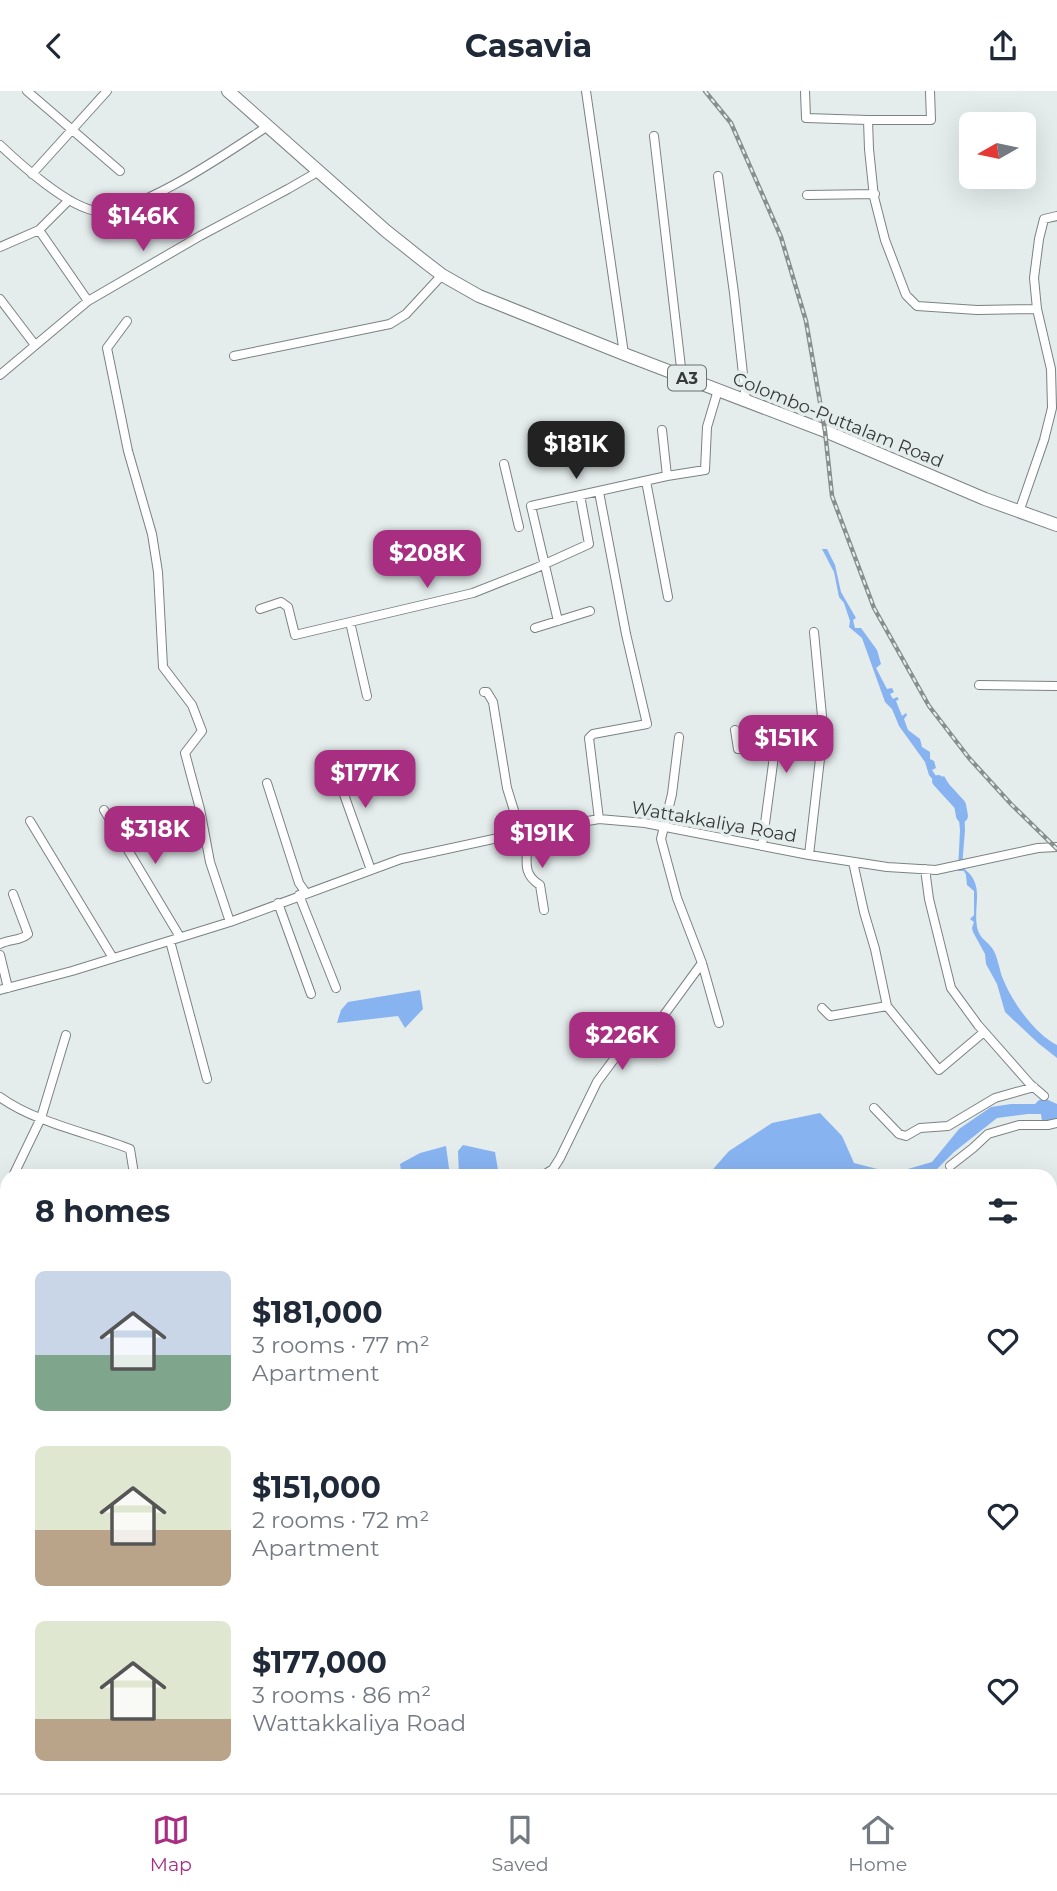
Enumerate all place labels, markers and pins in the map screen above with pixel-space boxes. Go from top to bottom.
pin: $146K [94,193,192,253]
pin: $181K [527,421,625,481]
pin: $208K [378,531,476,590]
pin: $151K [737,715,835,775]
pin: $177K [316,751,414,810]
pin: $318K [106,807,204,866]
pin: $191K [493,811,591,870]
pin: $226K [573,1013,671,1072]

